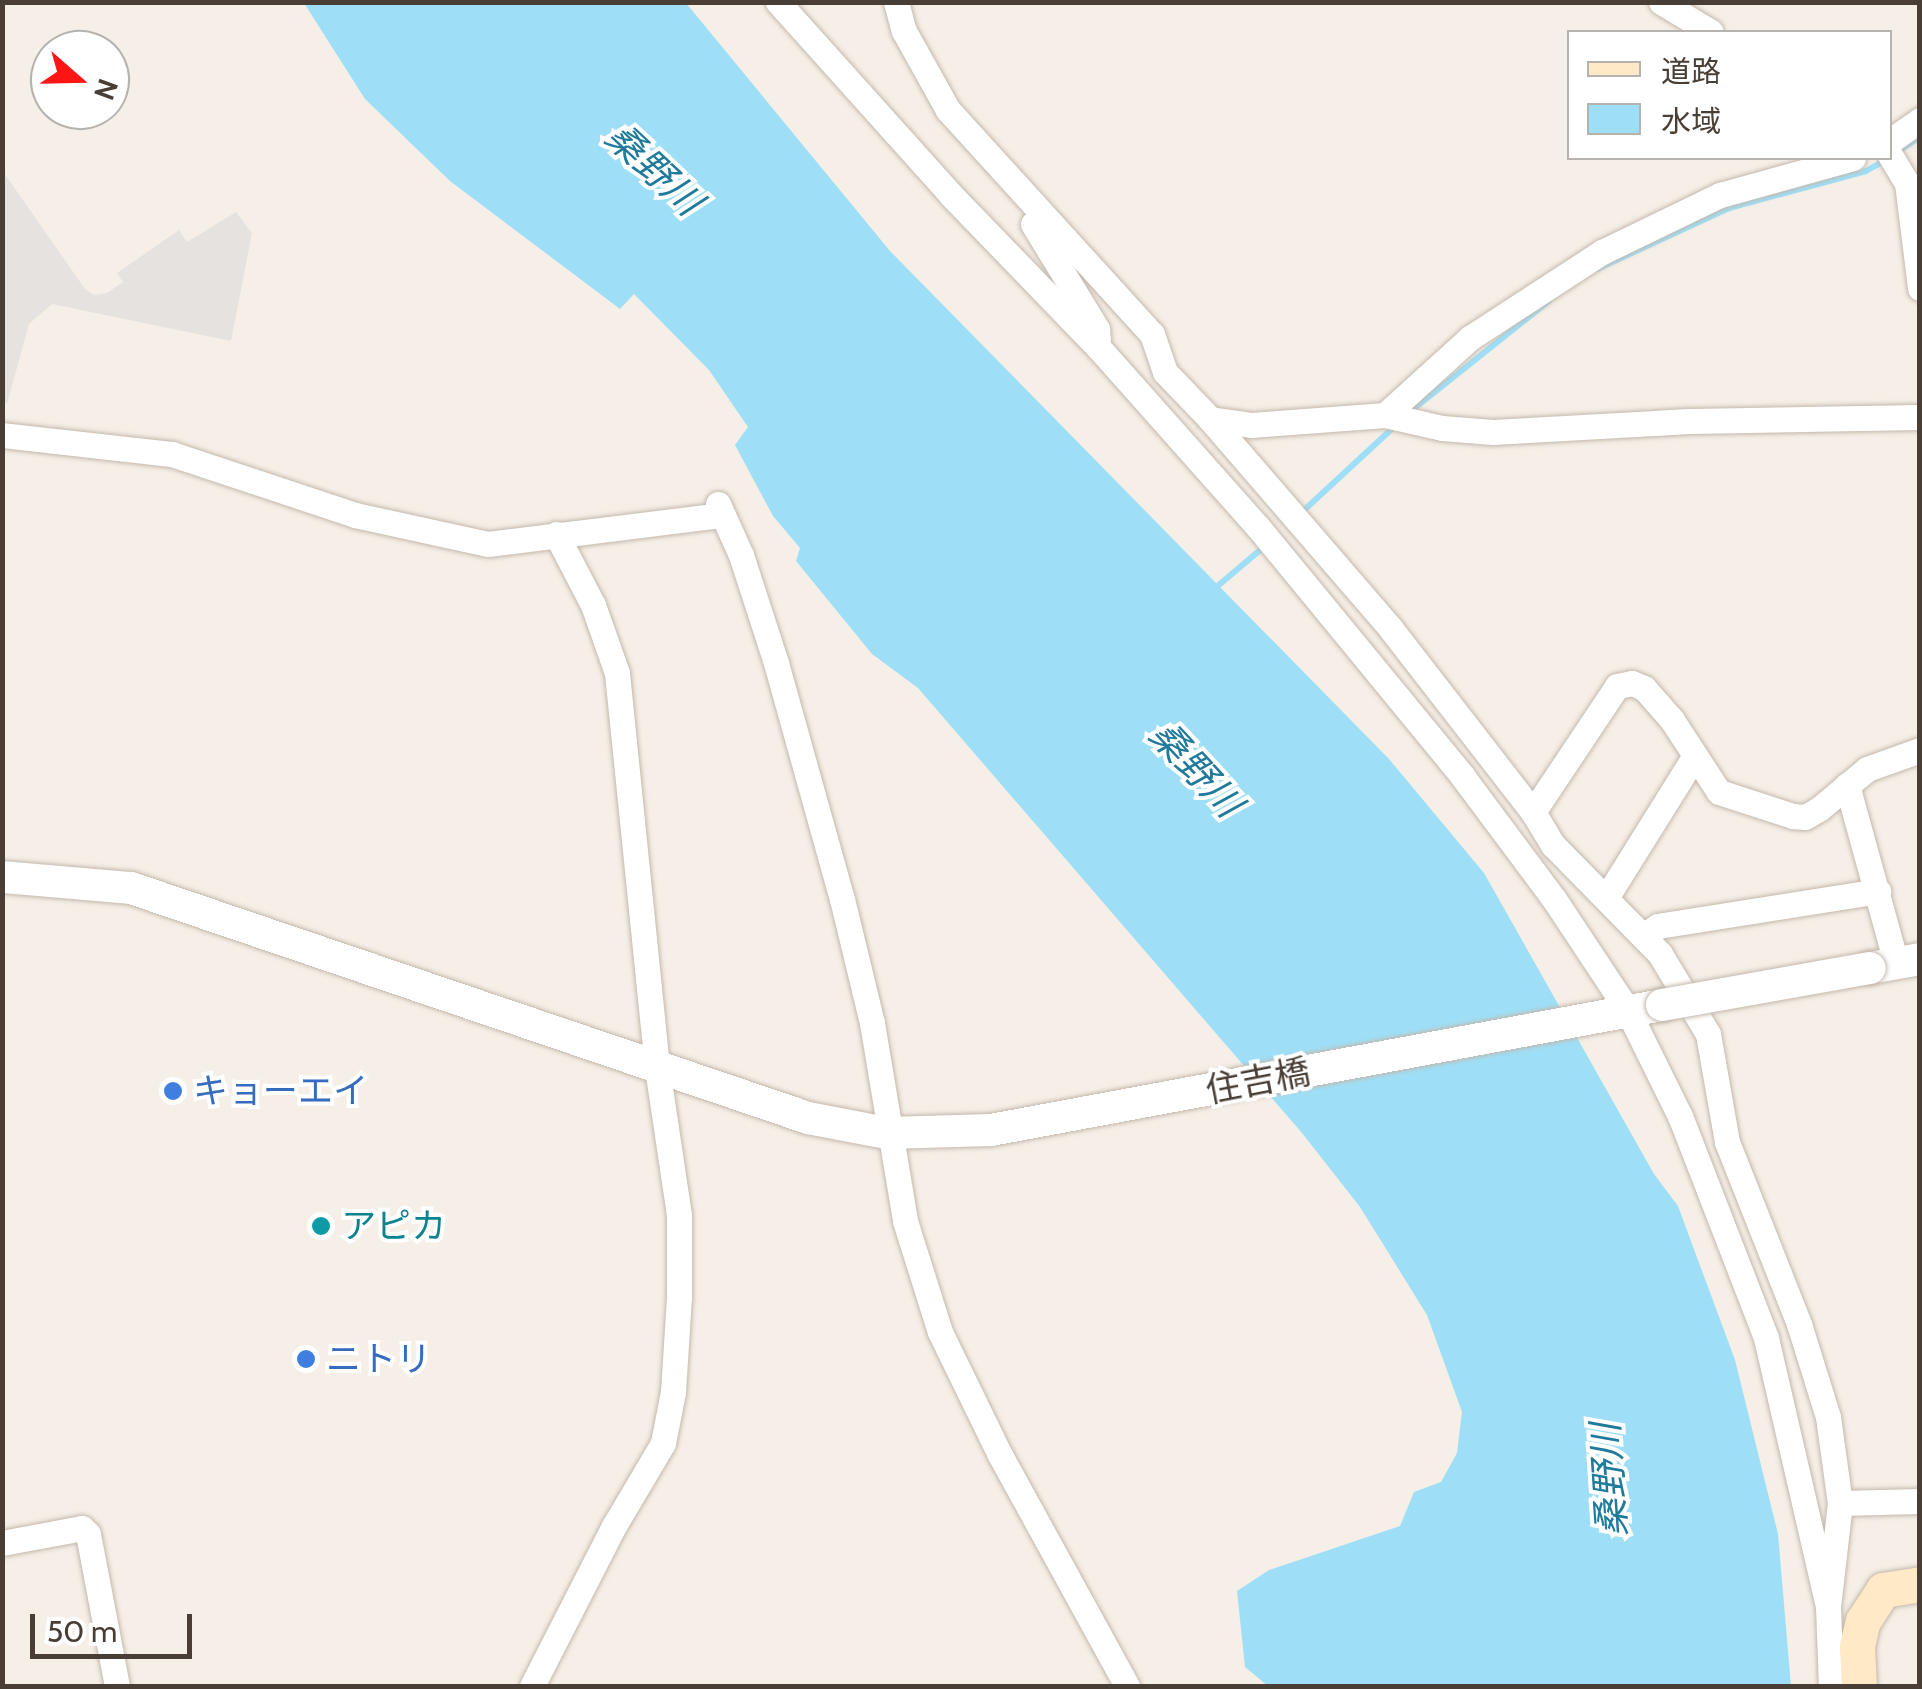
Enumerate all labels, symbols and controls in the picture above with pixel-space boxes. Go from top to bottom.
north arrow [30,30,130,130]
legend [1567,30,1892,160]
text: 道路 [1661,53,1721,90]
text: N [87,74,126,105]
text: 水域 [1661,103,1721,140]
water label: 桑野川 [597,113,711,225]
water label: 桑野川 [1140,712,1252,826]
street label: 住吉橋 [1202,1050,1314,1112]
place label: キョーエイ [193,1070,368,1112]
marker: キョーエイ [162,1080,184,1102]
place label: アピカ [341,1205,446,1247]
marker: アピカ [310,1215,332,1237]
place label: ニトリ [326,1338,431,1380]
marker: ニトリ [295,1348,317,1370]
water label: 桑野川 [1582,1422,1636,1538]
scale bar [35,1594,198,1656]
text: 50 m [47,1613,117,1650]

